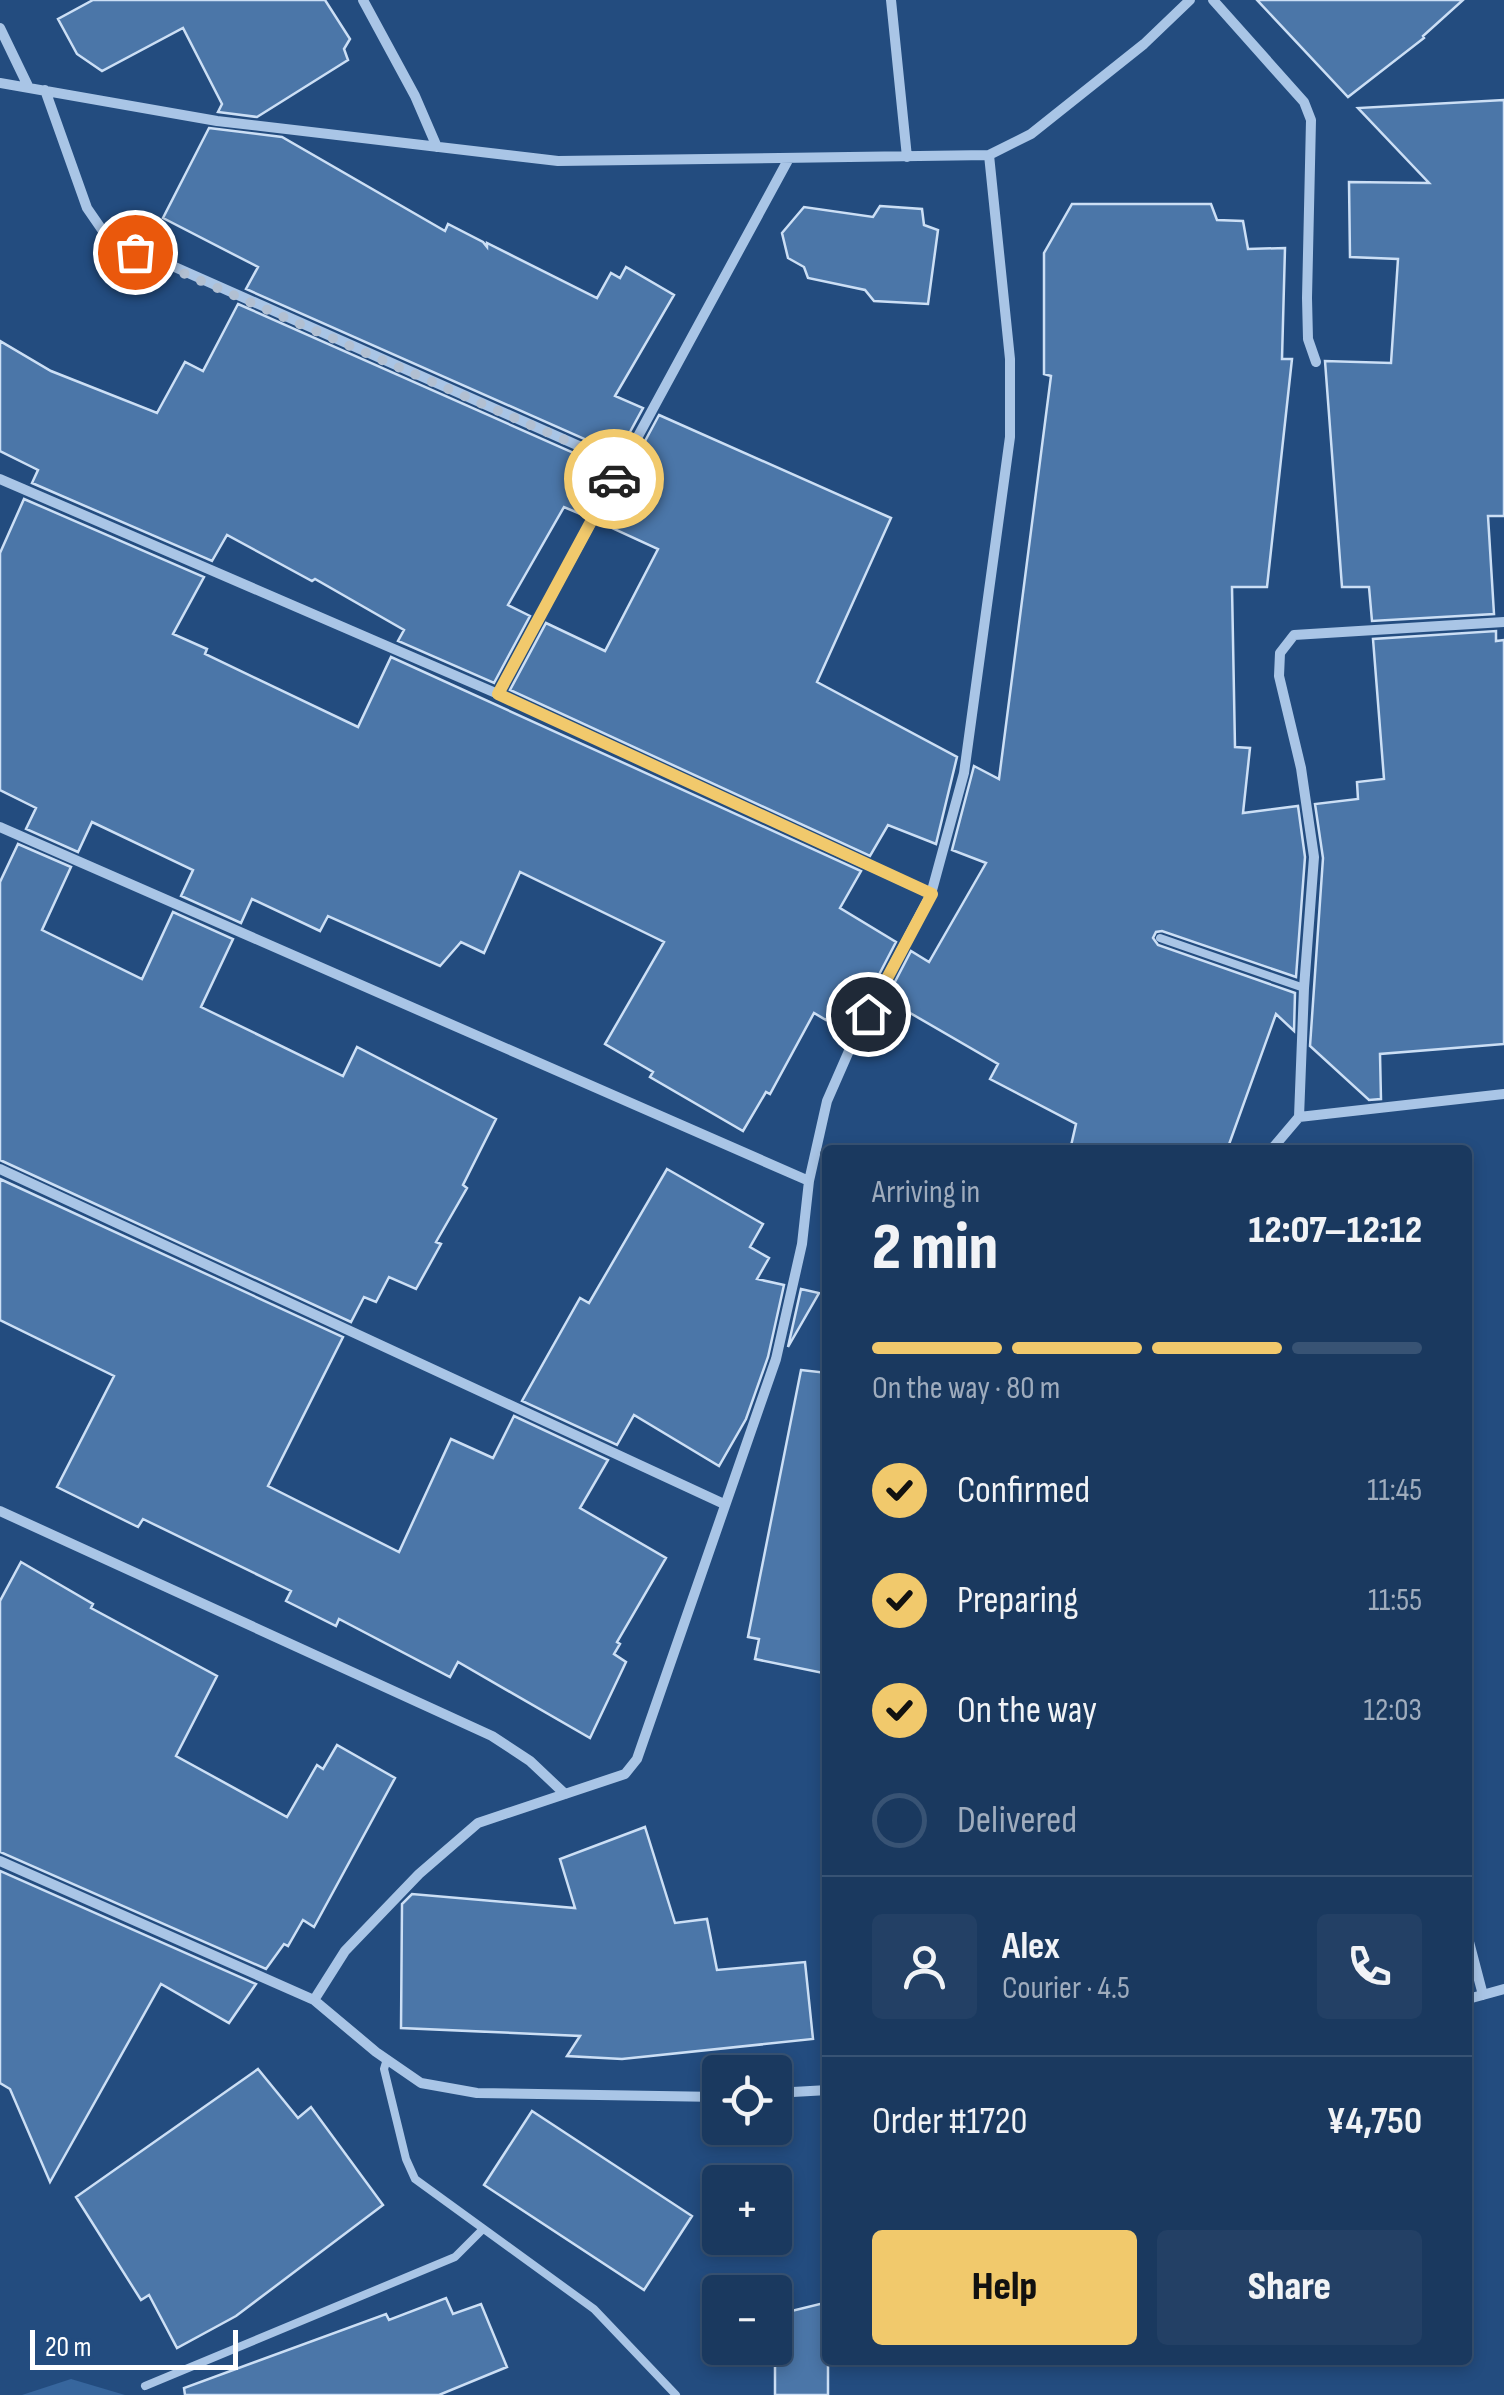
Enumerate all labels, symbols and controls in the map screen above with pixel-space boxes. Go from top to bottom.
pin [93,210,178,295]
icon: bag [108,225,163,280]
courier [564,429,664,529]
icon: car [587,452,642,507]
pin [826,972,911,1057]
icon: home [841,987,896,1042]
text: Arriving in [872,1173,980,1212]
text: 12:07–12:12 [1249,1208,1422,1253]
text: 2 min [872,1210,998,1288]
text: On the way · 80 m [872,1369,1060,1408]
icon: check [872,1463,927,1518]
text: Confirmed [957,1468,1090,1513]
text: 11:45 [1367,1471,1422,1510]
icon: check [872,1573,927,1628]
text: Preparing [957,1578,1078,1623]
text: 11:55 [1368,1581,1422,1620]
icon: check [872,1683,927,1738]
text: On the way [957,1688,1097,1733]
text: 12:03 [1364,1691,1422,1730]
text: Delivered [957,1798,1077,1843]
button: person [872,1914,977,2019]
button: phone [1317,1914,1422,2019]
text: Alex [1002,1924,1060,1969]
text: Courier · 4.5 [1002,1969,1130,2008]
map controls [702,2055,792,2365]
button: locate [702,2055,792,2145]
text: Order #1720 [872,2099,1027,2144]
text: ¥4,750 [1327,2099,1422,2144]
button: + [702,2165,792,2255]
button: Help [872,2230,1137,2345]
button: Share [1157,2230,1422,2345]
button: − [702,2275,792,2365]
scale bar [30,2325,238,2370]
text: 20 m [45,2331,91,2364]

